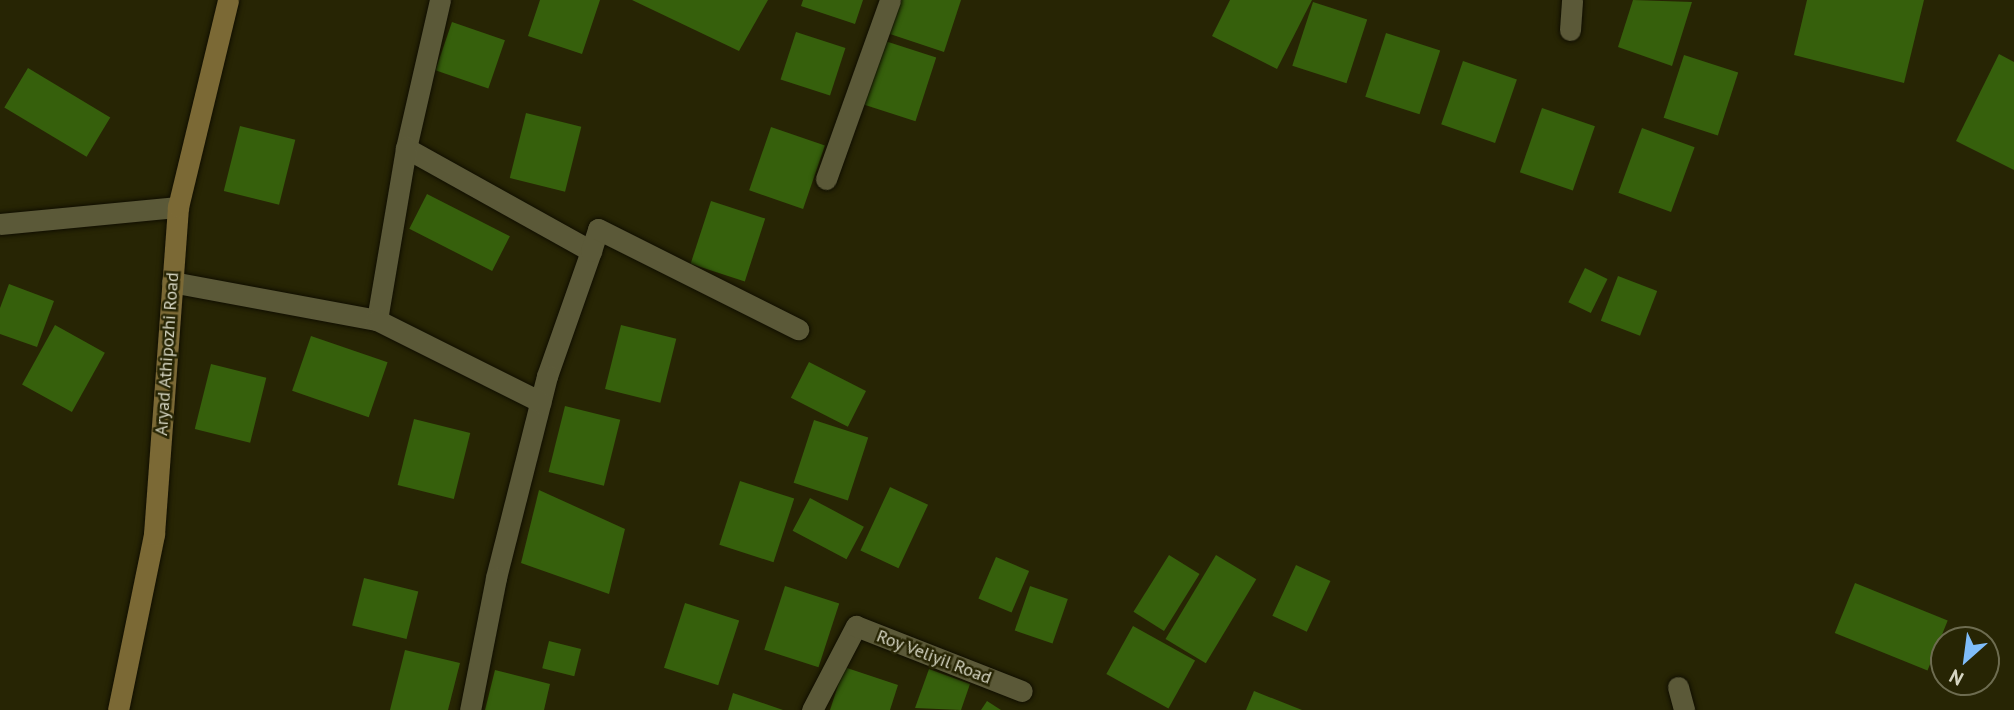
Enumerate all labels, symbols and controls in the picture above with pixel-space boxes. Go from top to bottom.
street label: Aryad Athipozhi Road [150,271,184,437]
street label: Roy Veliyil Road [873,625,995,689]
north arrow [1930,626,2000,696]
text: N [1945,664,1967,691]

